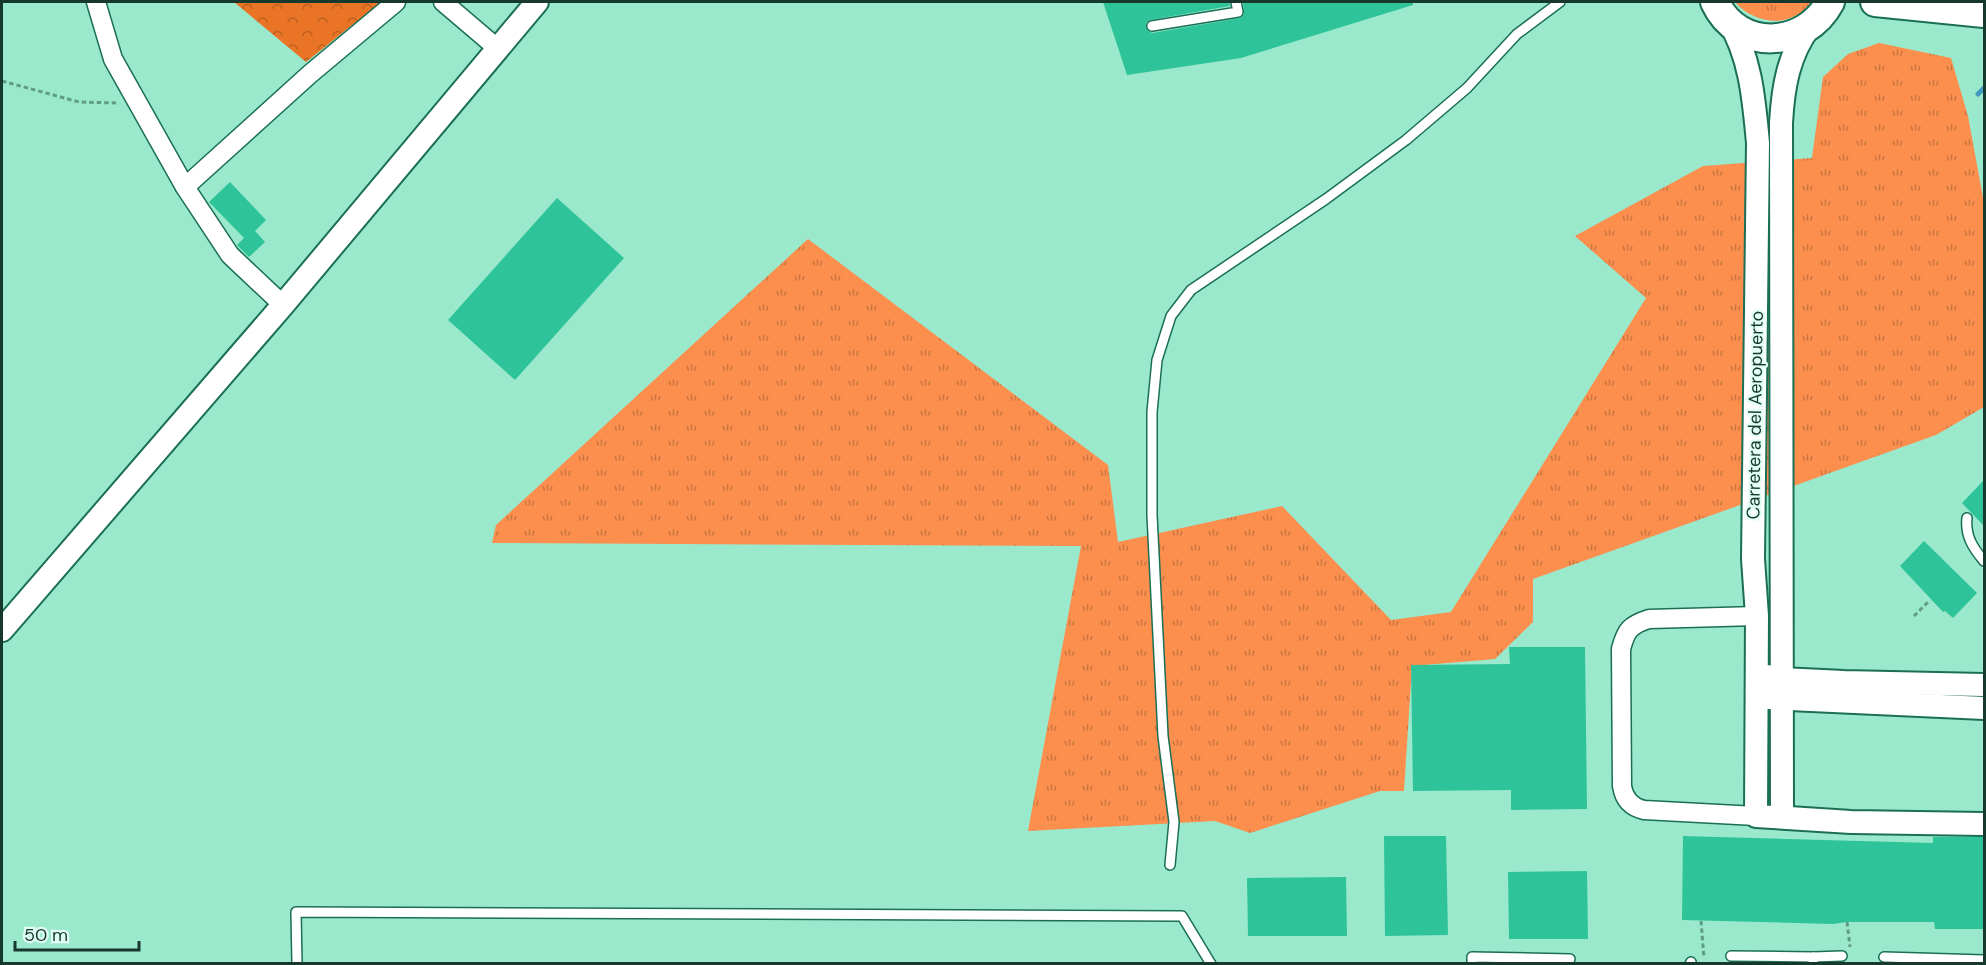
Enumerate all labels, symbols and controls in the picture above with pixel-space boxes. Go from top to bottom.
street label: Carretera del Aeropuerto [1741,310,1769,520]
scale bar [15,914,140,952]
text: 50 m [24,923,68,947]

